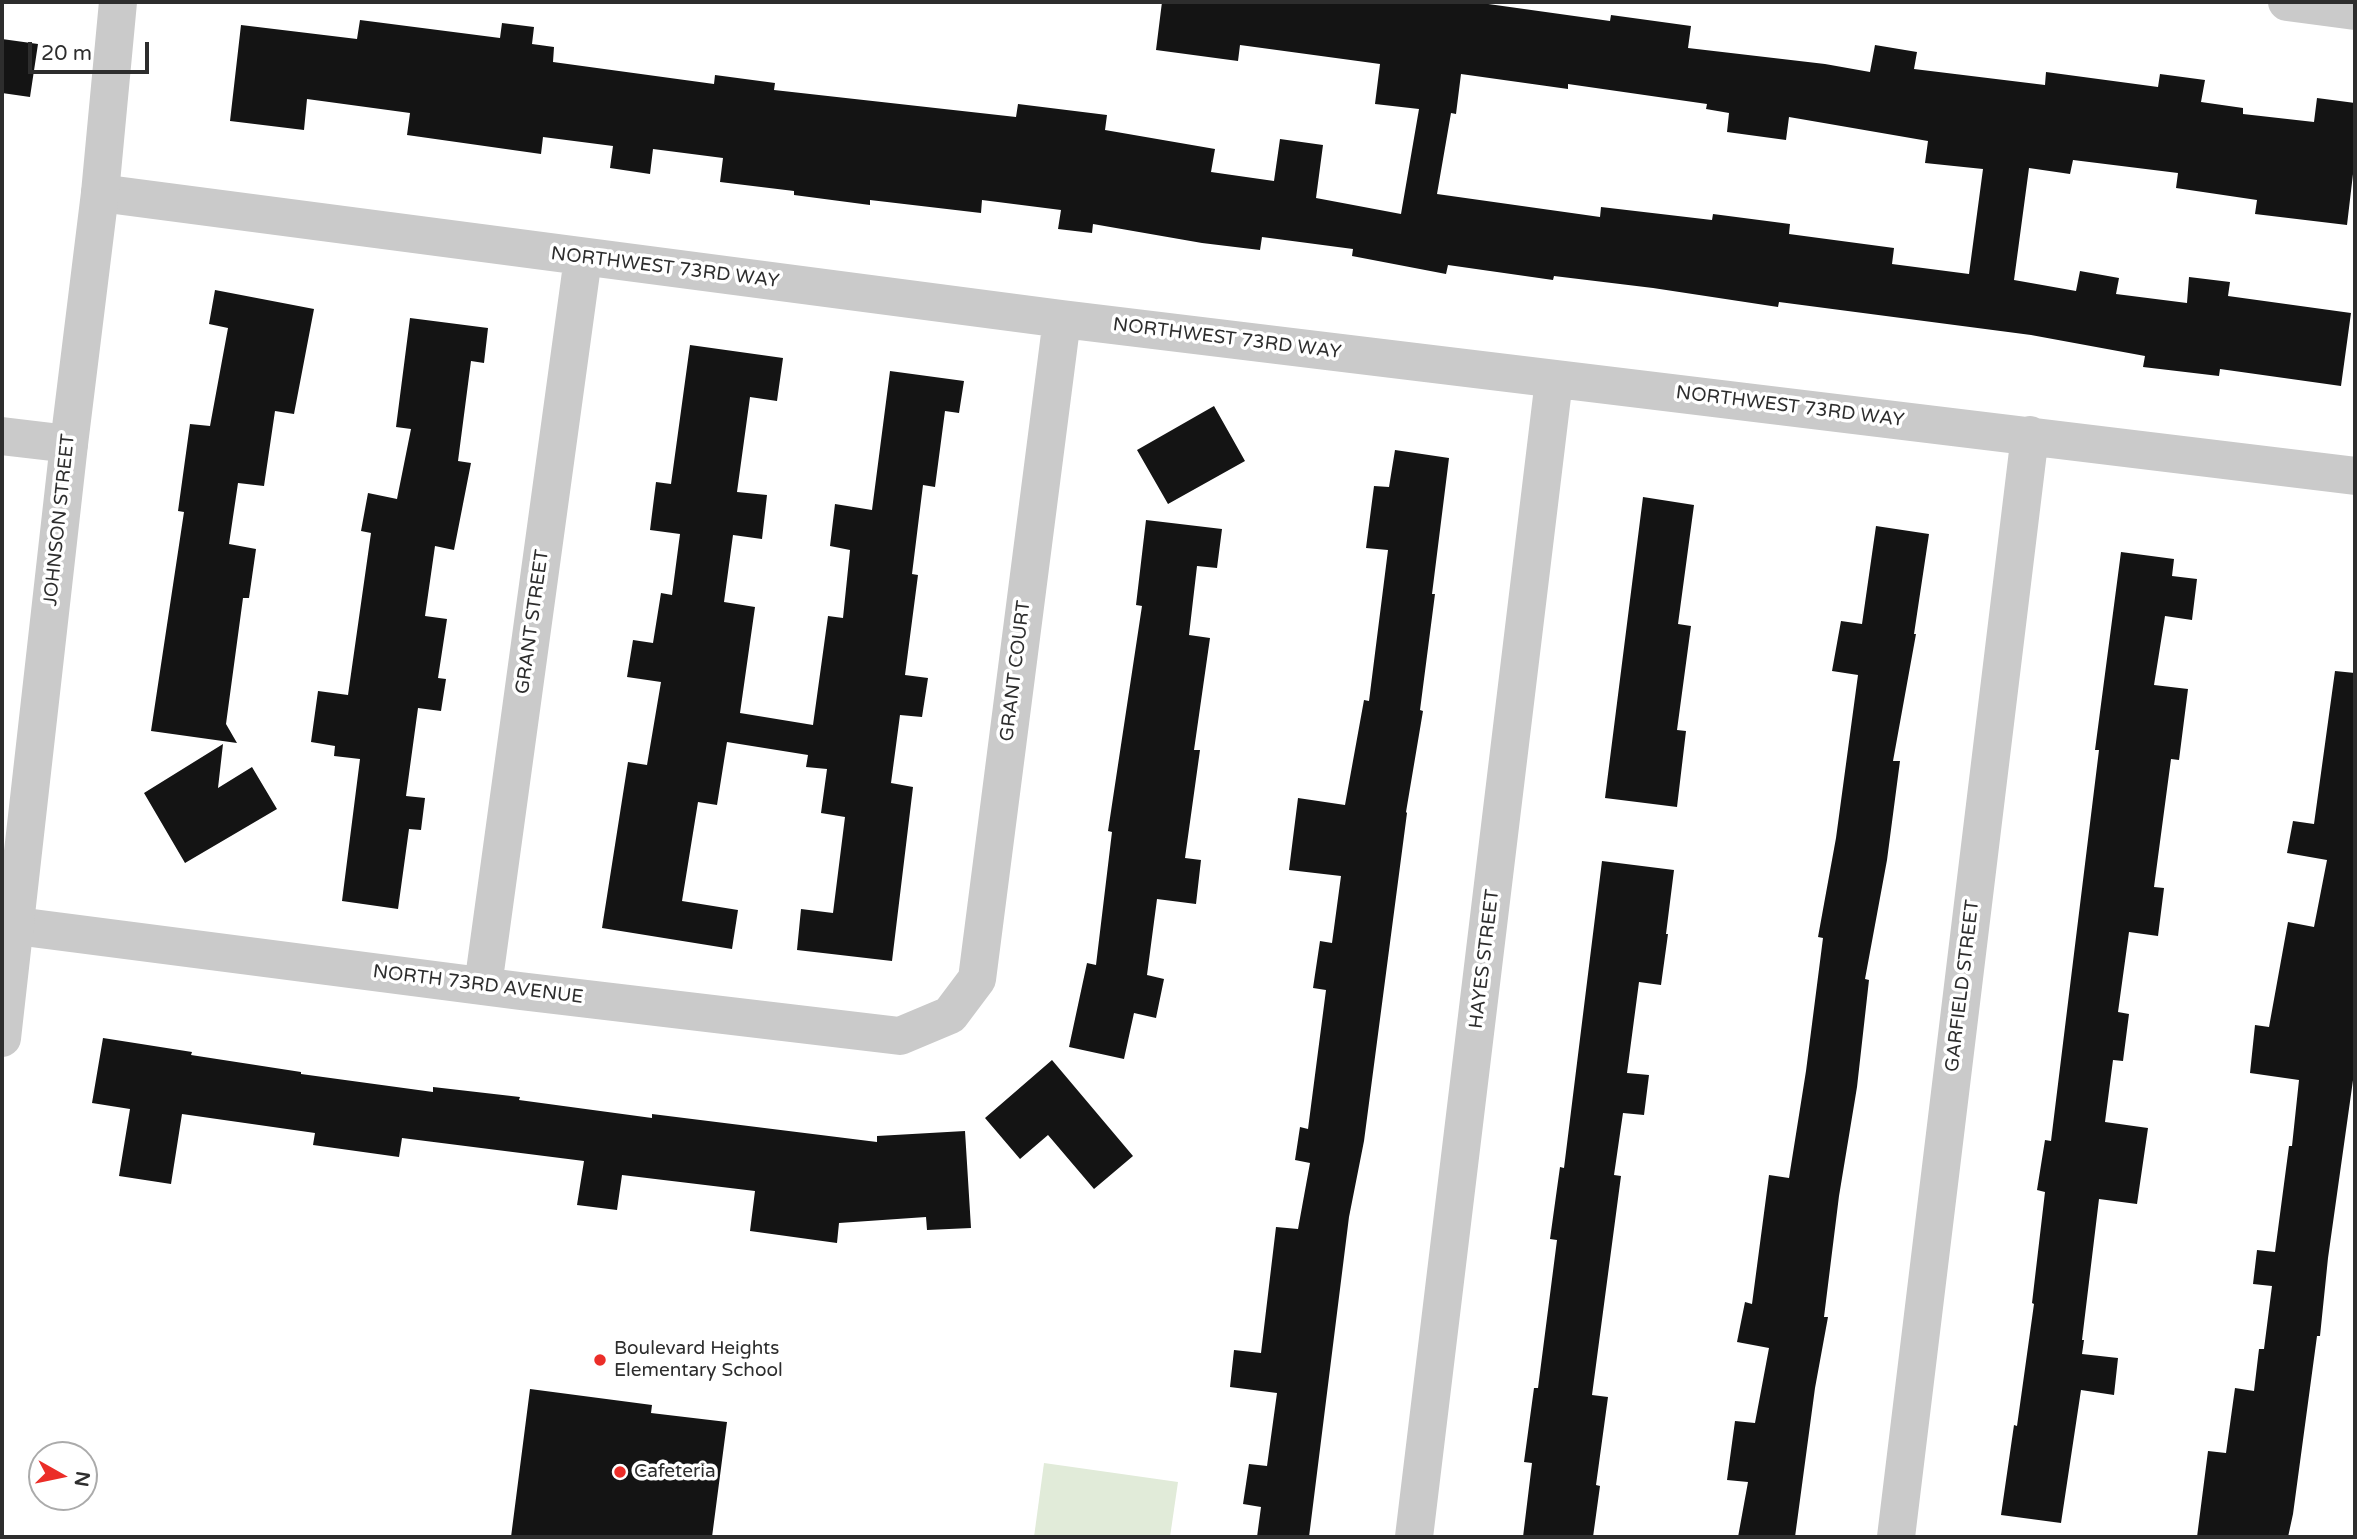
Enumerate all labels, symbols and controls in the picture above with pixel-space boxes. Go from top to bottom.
scale bar [32,28,152,72]
text: 20 m [41,41,92,66]
street label: NORTHWEST 73RD WAY [549,243,781,293]
street label: NORTHWEST 73RD WAY [1111,314,1343,364]
street label: NORTHWEST 73RD WAY [1674,382,1906,432]
street label: JOHNSON STREET [40,433,80,607]
street label: GRANT STREET [512,548,554,696]
street label: GRANT COURT [996,599,1036,743]
street label: HAYES STREET [1465,888,1505,1030]
street label: GARFIELD STREET [1941,899,1985,1073]
street label: NORTH 73RD AVENUE [371,961,585,1009]
place label: Boulevard Heights Elementary School [614,1338,783,1382]
marker: Boulevard Heights Elementary School [592,1352,608,1368]
north arrow [28,1441,98,1511]
place label: Cafeteria [634,1461,716,1483]
marker: Cafeteria [612,1464,628,1480]
text: N [70,1470,94,1488]

